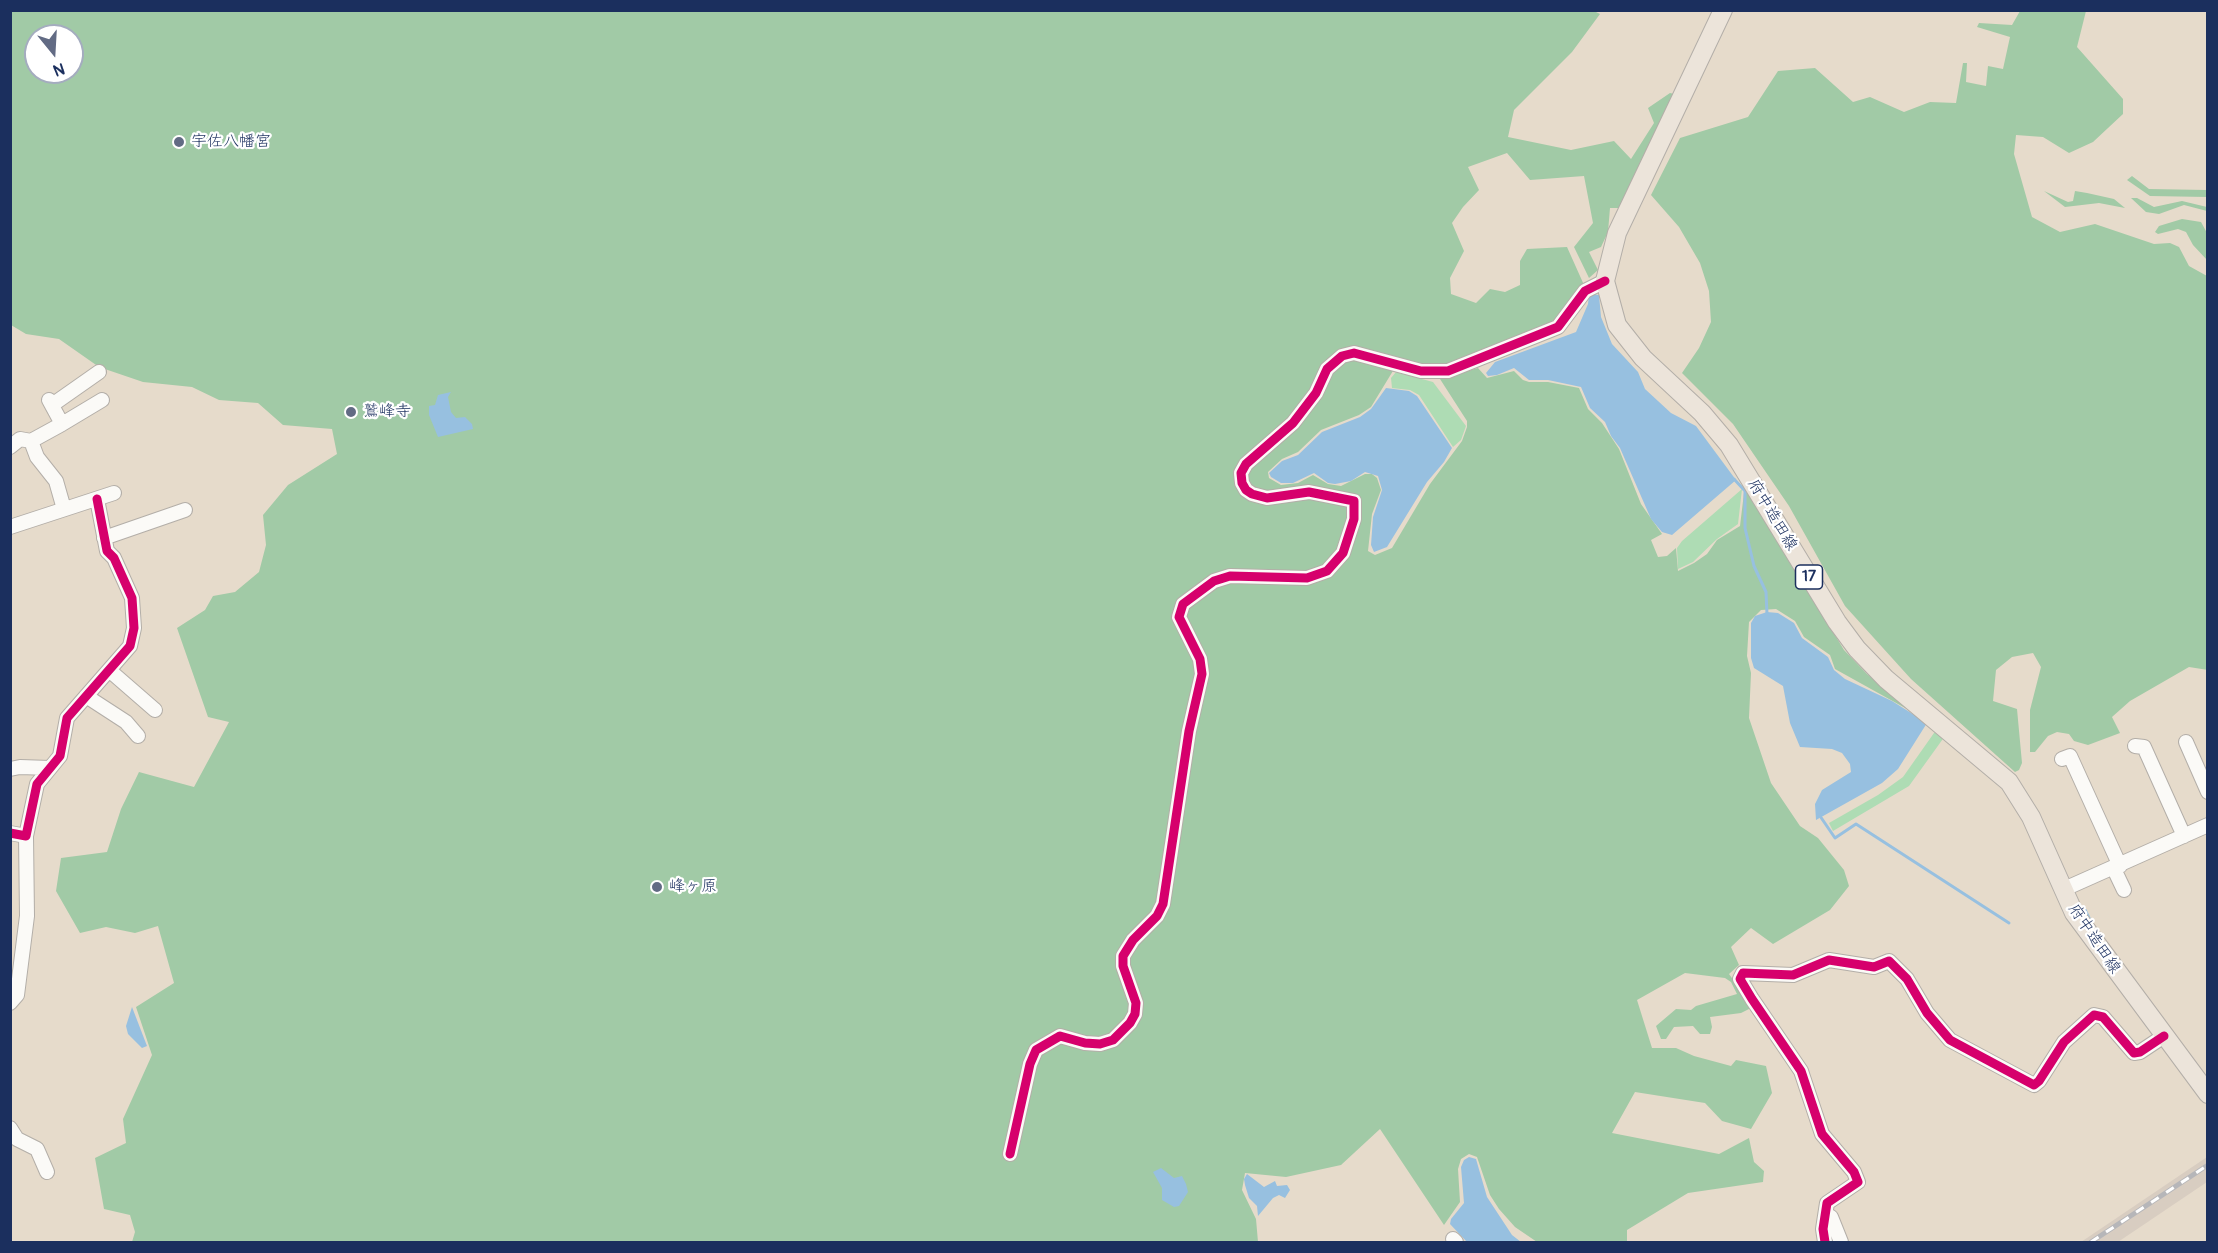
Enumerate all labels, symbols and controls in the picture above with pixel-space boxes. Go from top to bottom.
north arrow [24,24,84,84]
text: N [51,58,67,80]
place label: 宇佐八幡宮 [191,132,271,152]
marker: 宇佐八幡宮 [172,135,186,149]
place label: 鷲峰寺 [363,402,411,422]
marker: 鷲峰寺 [344,405,358,419]
street label: 府中造田線 [1743,476,1801,554]
road number: 17 [1796,565,1822,589]
place label: 峰ヶ原 [669,877,717,897]
marker: 峰ヶ原 [650,880,664,894]
street label: 府中造田線 [2064,900,2124,978]

